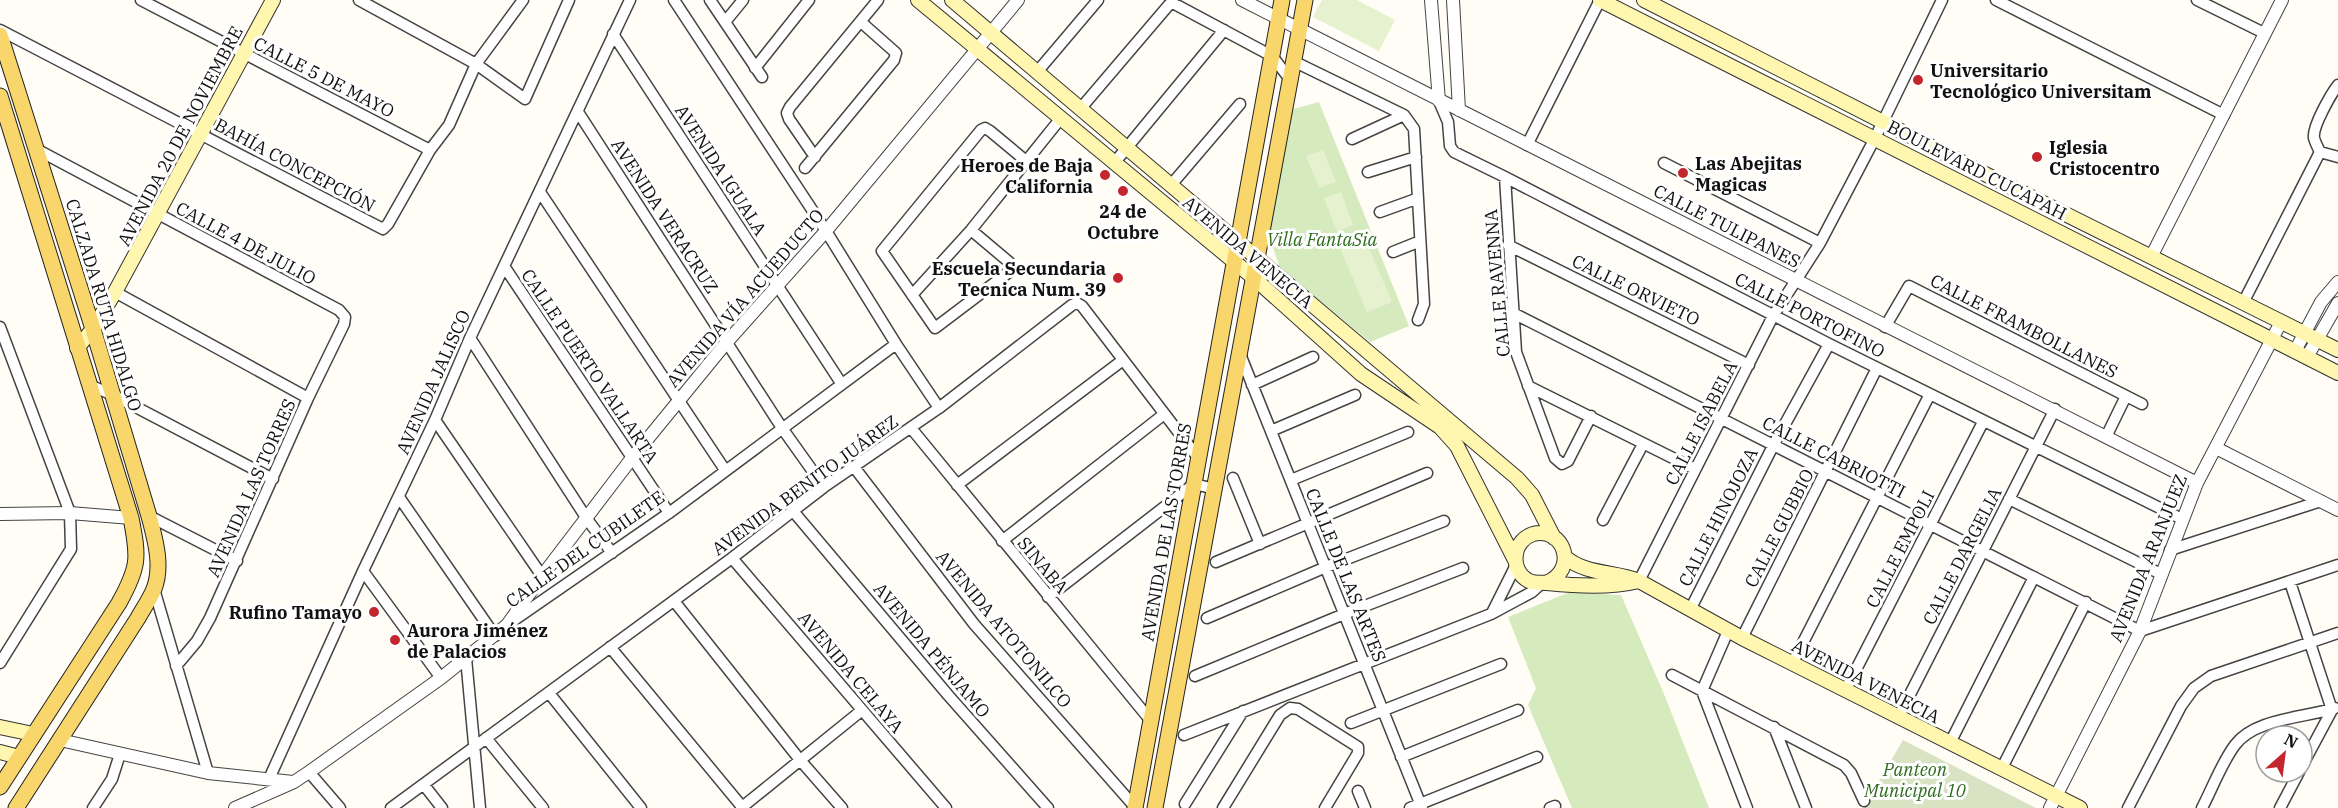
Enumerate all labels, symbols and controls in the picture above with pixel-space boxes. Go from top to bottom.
street label: AVENIDA 20 DE NOVIEMBRE [112,22,248,250]
street label: CALLE 5 DE MAYO [250,32,398,122]
place label: Universitario Tecnológico Universitam [1930,59,2152,103]
marker: Universitario Tecnológico Universitam [1911,73,1925,87]
street label: AVENIDA IGUALA [670,100,772,240]
street label: BAHÍA CONCEPCIÓN [211,113,379,217]
street label: BOULEVARD CUCAPAH [1883,115,2071,225]
street label: AVENIDA VERACRUZ [606,134,724,298]
place label: Iglesia Cristocentro [2049,136,2160,180]
marker: Iglesia Cristocentro [2030,150,2044,164]
place label: Las Abejitas Magicas [1695,152,1802,196]
place label: Heroes de Baja California [960,154,1093,198]
marker: Las Abejitas Magicas [1676,166,1690,180]
marker: Heroes de Baja California [1098,168,1112,182]
street label: CALLE TULIPANES [1650,179,1804,273]
marker: 24 de Octubre [1116,184,1130,198]
street label: AVENIDA VENECIA [1178,191,1318,314]
street label: CALZADA RUTA HIDALGO [61,196,147,414]
street label: CALLE 4 DE JULIO [172,196,320,290]
place label: 24 de Octubre [1087,200,1159,244]
street label: AVENIDA VÍA ACUEDUCTO [661,204,829,392]
street label: CALLE RAVENNA [1479,208,1515,358]
park label: Villa FantaSia [1267,228,1378,251]
street label: CALLE ORVIETO [1568,249,1704,331]
place label: Escuela Secundaria Tecnica Num. 39 [932,257,1106,301]
street label: CALLE PUERTO VALLARTA [516,265,664,468]
street label: CALLE PORTOFINO [1731,267,1889,363]
street label: CALLE FRAMBOLLANES [1926,269,2122,383]
marker: Escuela Secundaria Tecnica Num. 39 [1111,271,1125,285]
street label: AVENIDA JALISCO [391,306,475,458]
street label: CALLE ISABELA [1660,356,1743,489]
street label: AVENIDA LAS TORRES [201,395,301,581]
street label: AVENIDA BENITO JUÁREZ [707,410,903,560]
street label: CALLE CABRIOTTI [1758,411,1910,503]
street label: AVENIDA DE LAS TORRES [1135,421,1197,643]
street label: CALLE HINOJOZA [1673,443,1763,590]
street label: CALLE GUBBIO [1739,465,1819,591]
street label: AVENIDA ARANJUEZ [2104,471,2192,645]
street label: CALLE DARGELIA [1917,483,2007,629]
street label: CALLE DEL CUBILETE [501,485,669,613]
street label: CALLE DE LAS ARTES [1301,485,1391,665]
street label: CALLE EMPOLI [1860,486,1940,612]
street label: SINABA [1013,532,1074,599]
street label: AVENIDA ATOTONILCO [931,545,1077,713]
street label: AVENIDA PÉNJAMO [869,578,995,722]
place label: Rufino Tamayo [229,601,362,624]
marker: Rufino Tamayo [367,605,381,619]
street label: AVENIDA CELAYA [793,606,909,738]
place label: Aurora Jiménez de Palacios [407,619,548,663]
marker: Aurora Jiménez de Palacios [388,633,402,647]
street label: AVENIDA VENECIA [1788,634,1945,729]
north arrow [2254,724,2314,784]
text: N [2281,729,2301,753]
park label: Panteon Municipal 10 [1863,758,1966,802]

